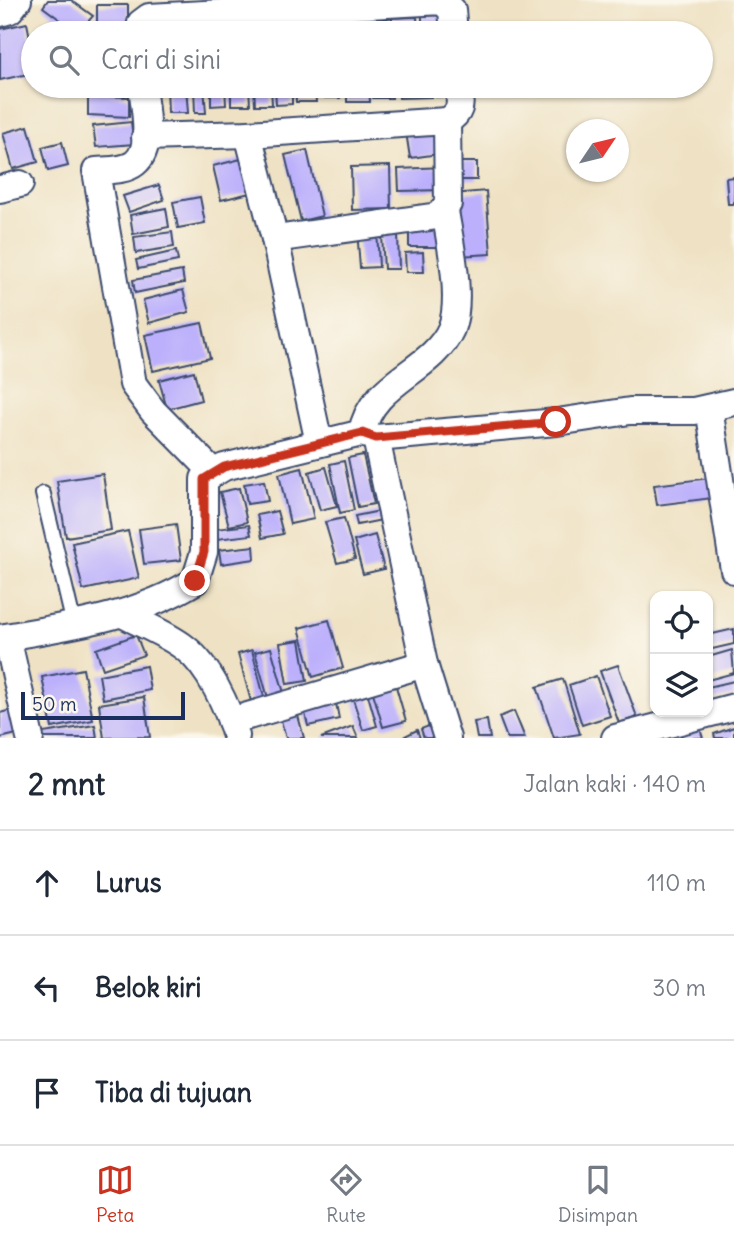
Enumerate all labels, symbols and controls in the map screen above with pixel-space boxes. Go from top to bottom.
search box [21,21,713,98]
icon: search [45,41,83,79]
text: Cari di sini [101,43,221,76]
north arrow [566,119,629,182]
route start [540,406,571,437]
route end [179,565,210,596]
map controls [650,591,713,717]
button: locate [650,591,713,654]
button: layers [650,654,713,717]
scale bar [21,689,186,721]
text: 50 m [32,692,77,716]
text: 2 mnt [28,765,105,803]
text: Jalan kaki · 140 m [523,769,706,798]
icon: ahead [28,864,66,902]
text: Lurus [95,866,162,899]
text: 110 m [647,868,706,897]
icon: left [28,969,66,1007]
text: Belok kiri [95,971,201,1004]
text: 30 m [652,973,706,1002]
icon: arrive [28,1074,66,1112]
text: Tiba di tujuan [95,1076,252,1109]
tab: Peta [96,1161,134,1227]
tab: Rute [326,1161,366,1227]
tab: Disimpan [558,1161,638,1227]

